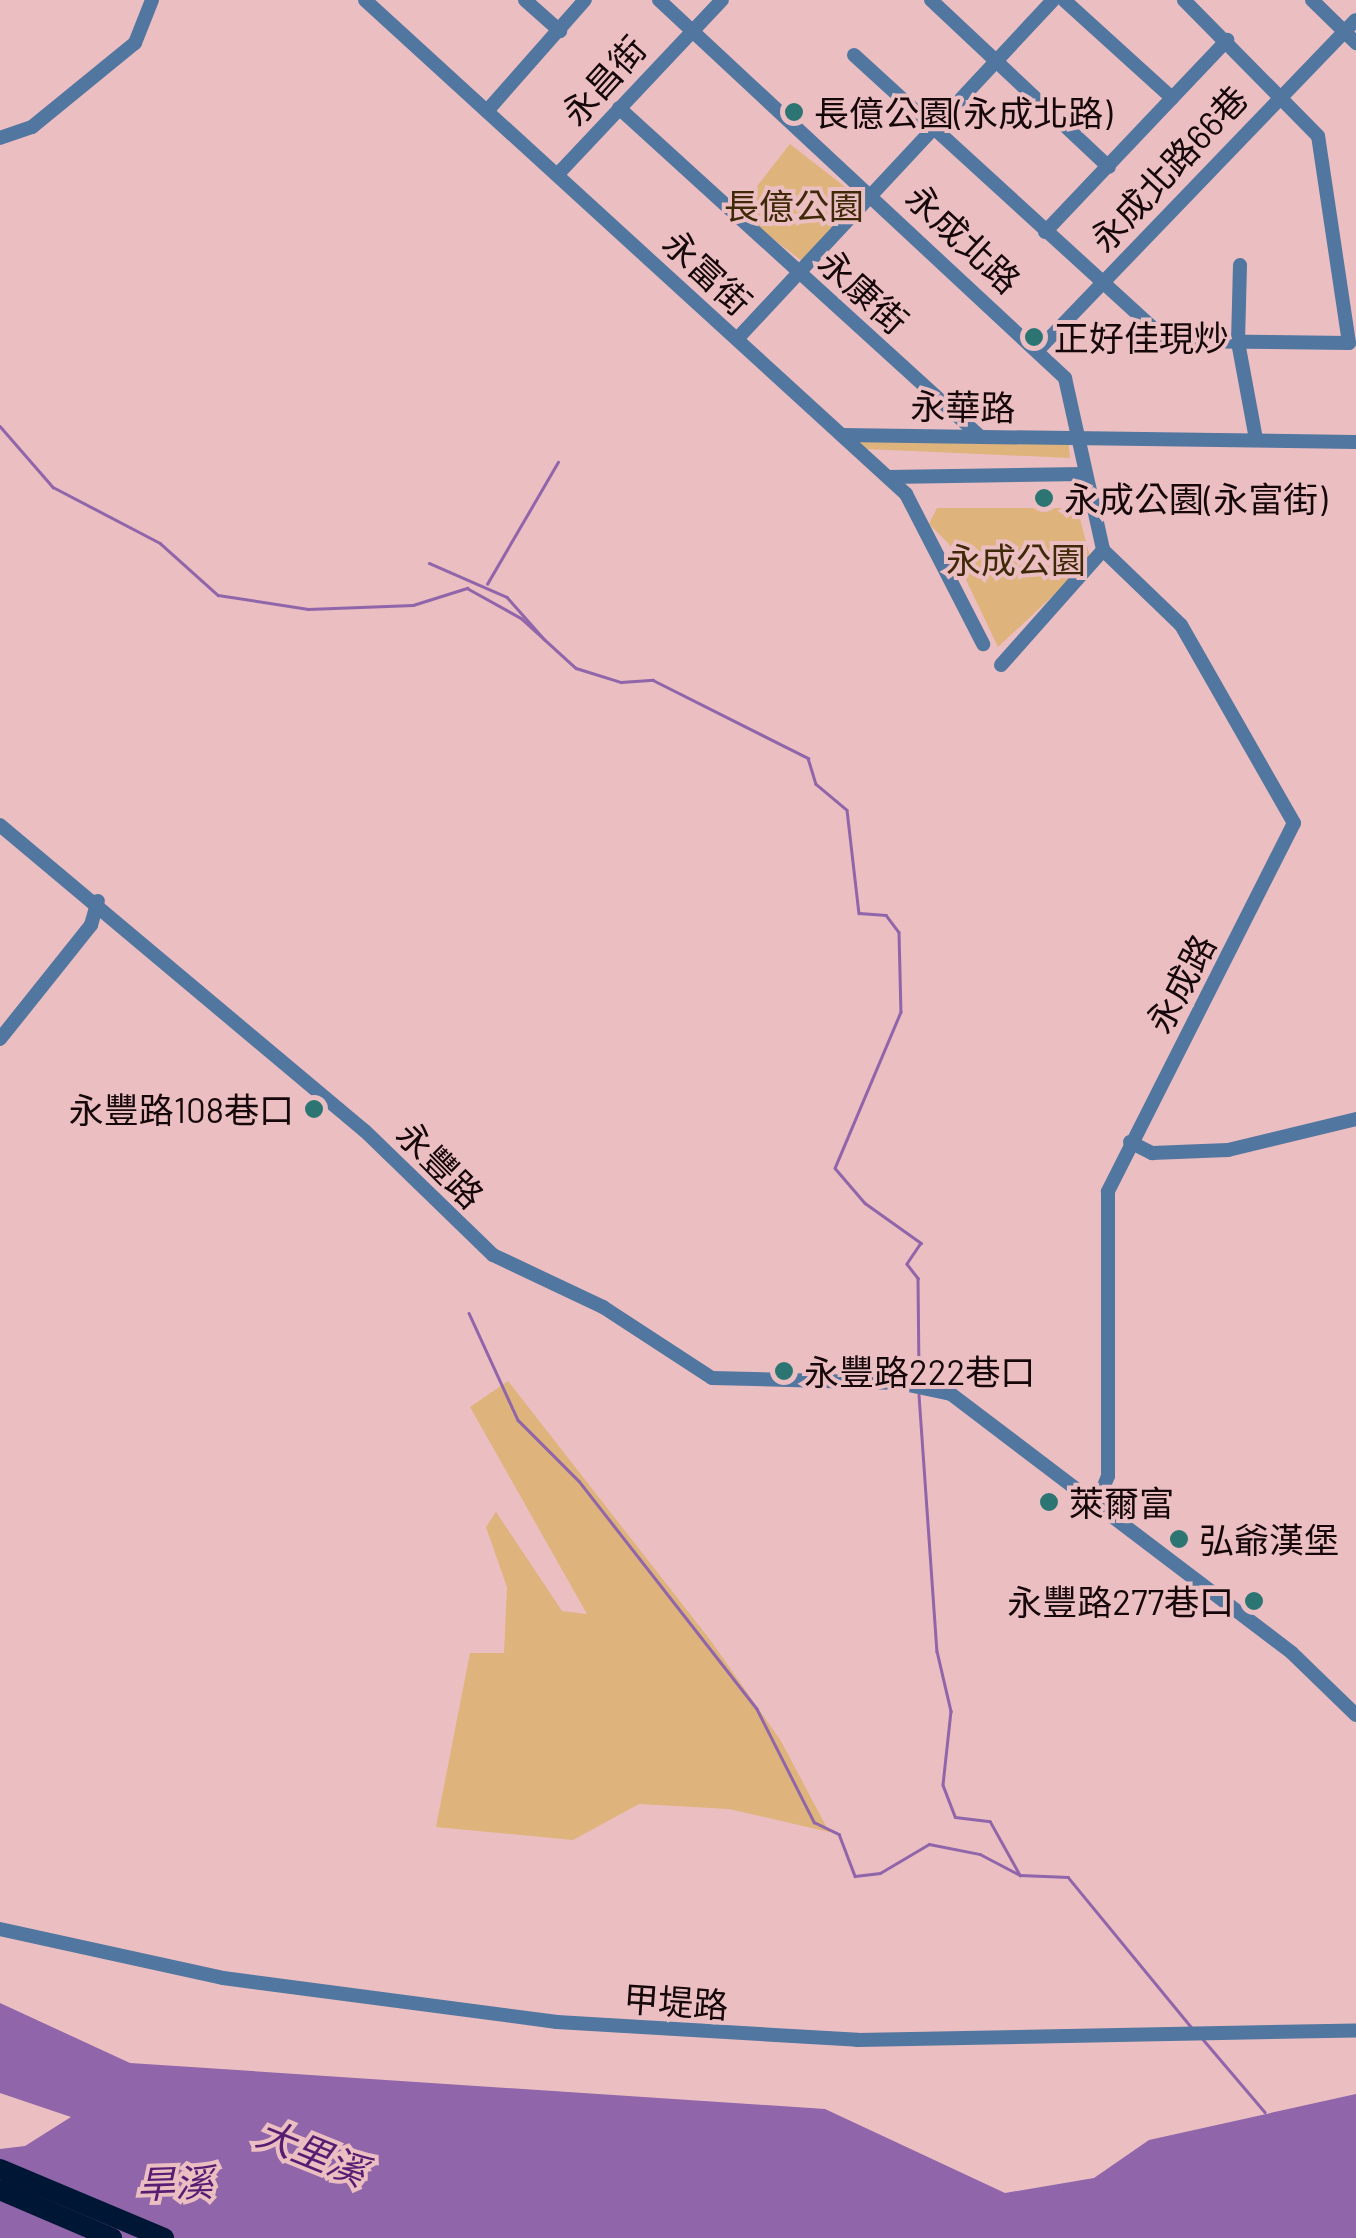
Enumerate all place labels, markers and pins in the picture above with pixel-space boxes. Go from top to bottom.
place label: 長億公園(永成北路) [814,91,1112,133]
marker: 長億公園(永成北路) [783,101,805,123]
place label: 正好佳現炒 [1054,316,1229,358]
marker: 正好佳現炒 [1023,326,1045,348]
place label: 永成公園(永富街) [1064,477,1327,519]
marker: 永成公園(永富街) [1033,487,1055,509]
place label: 永豐路108巷口 [69,1088,294,1130]
marker: 永豐路108巷口 [303,1098,325,1120]
place label: 永豐路222巷口 [804,1350,1035,1392]
marker: 永豐路222巷口 [773,1360,795,1382]
place label: 萊爾富 [1069,1481,1174,1523]
marker: 萊爾富 [1038,1491,1060,1513]
place label: 弘爺漢堡 [1199,1518,1339,1560]
marker: 弘爺漢堡 [1168,1528,1190,1550]
place label: 永豐路277巷口 [1007,1580,1234,1622]
marker: 永豐路277巷口 [1243,1590,1265,1612]

